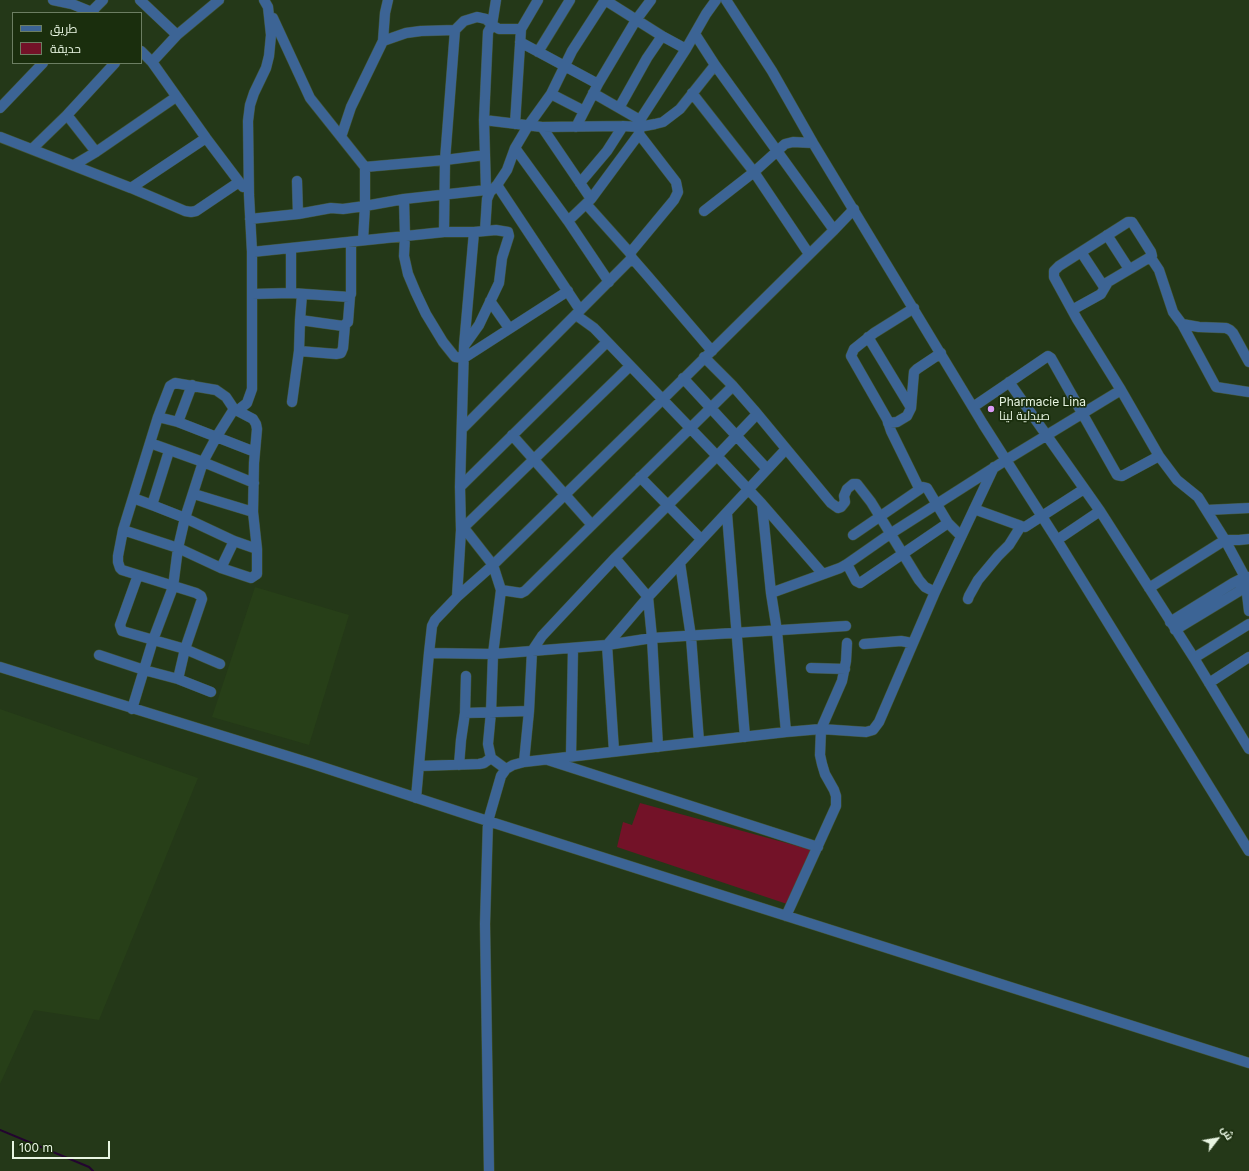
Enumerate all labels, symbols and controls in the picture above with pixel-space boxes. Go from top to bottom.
legend [12,12,142,64]
text: طريق [50,21,77,36]
text: حديقة [50,41,81,56]
place label: Pharmacie Lina صيدلية لينا [999,395,1086,423]
marker: Pharmacie Lina صيدلية لينا [986,404,996,414]
north arrow [1197,1119,1237,1159]
text: ش [1218,1123,1237,1142]
scale bar [14,1133,112,1159]
text: 100 m [19,1140,53,1155]

